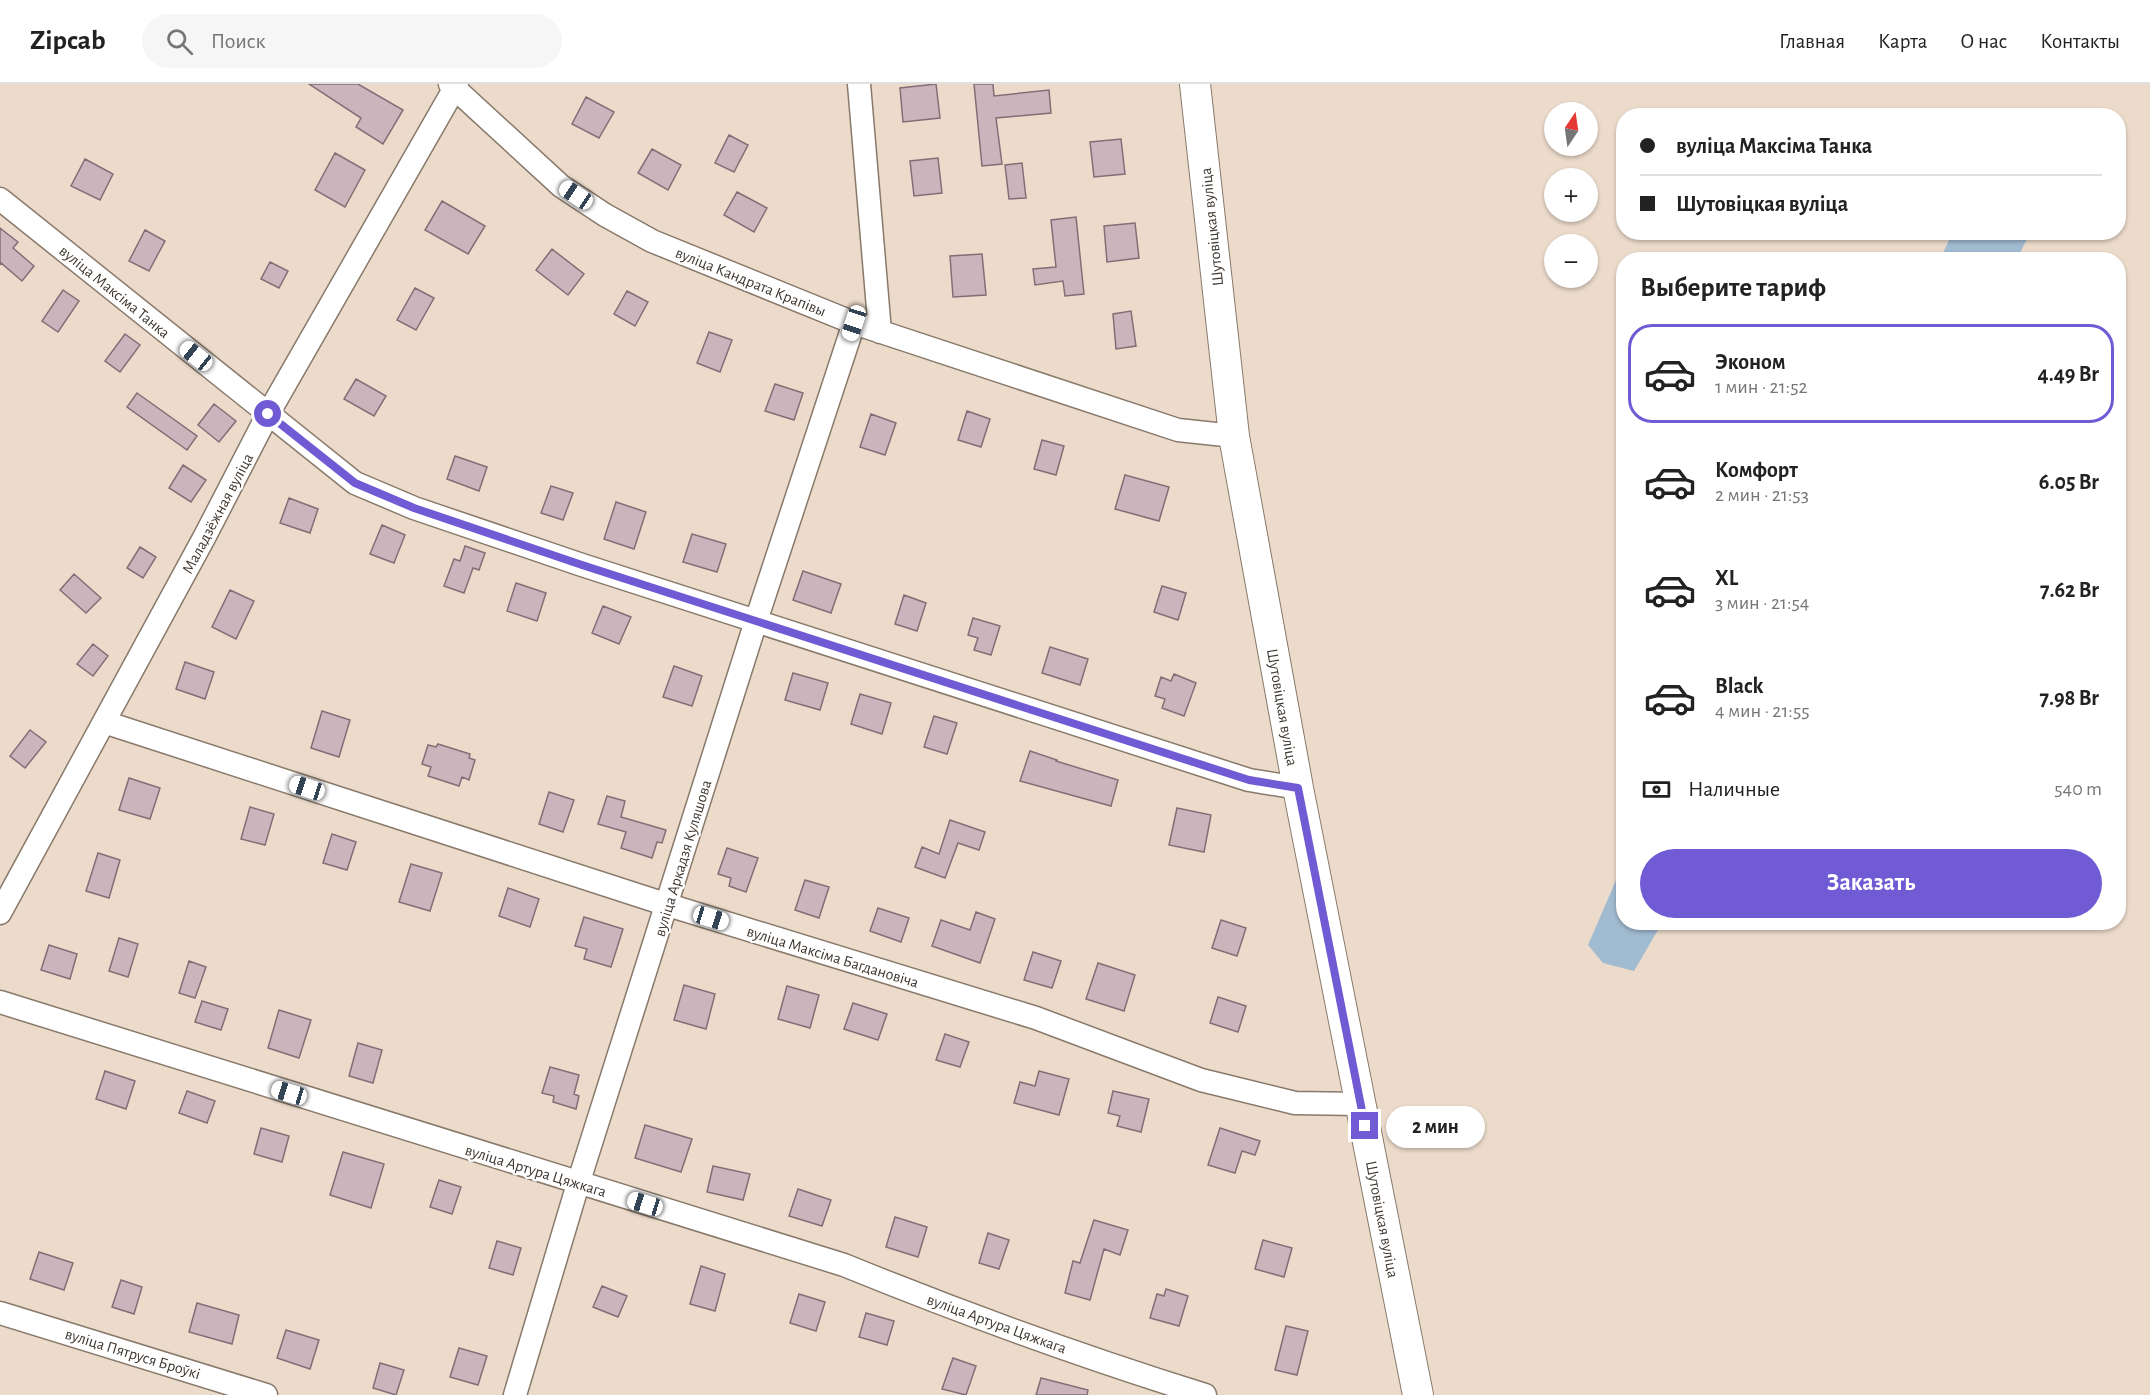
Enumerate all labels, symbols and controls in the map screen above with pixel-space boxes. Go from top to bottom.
search box [142,14,562,68]
icon: search [163,25,196,58]
text: Zipcab [30,27,106,55]
text: Поиск [211,30,266,52]
text: Главная [1779,31,1845,52]
text: Карта [1878,31,1927,52]
text: О нас [1960,31,2007,52]
text: Контакты [2040,31,2120,52]
north arrow [1544,102,1598,156]
map controls [1544,102,1598,288]
text: вуліца Максіма Танка [1676,135,1872,157]
street label: Шутовіцкая вуліца [1198,167,1227,287]
button: + [1544,168,1598,222]
car [556,177,596,213]
text: Шутовіцкая вуліца [1676,193,1848,215]
button: − [1544,234,1598,288]
street label: вуліца Максіма Танка [55,242,173,342]
street label: вуліца Кандрата Крапівы [673,244,828,320]
text: Выберите тариф [1640,274,1826,301]
car [840,303,868,343]
car [176,338,216,374]
icon: car [1643,347,1697,401]
text: Эконом [1715,351,1786,373]
text: 4.49 Br [2038,363,2099,385]
text: 1 мин · 21:52 [1715,377,1808,397]
route start [254,400,281,427]
street label: Маладзёжная вуліца [179,451,257,577]
icon: car [1643,455,1697,509]
text: Комфорт [1715,459,1798,481]
text: 6.05 Br [2039,471,2099,493]
text: 2 мин · 21:53 [1715,485,1809,505]
icon: car [1643,563,1697,617]
text: XL [1715,567,1738,589]
text: 7.62 Br [2040,579,2099,601]
text: 3 мин · 21:54 [1715,593,1809,613]
street label: Шутовіцкая вуліца [1263,647,1300,767]
icon: car [1643,671,1697,725]
text: Black [1715,675,1763,697]
text: 7.98 Br [2039,687,2099,709]
text: 4 мин · 21:55 [1715,701,1810,721]
icon: cash [1640,773,1673,806]
car [287,774,327,802]
street label: вуліца Аркадзя Куляшова [651,778,715,939]
text: Наличные [1688,778,1780,800]
text: 540 m [2054,779,2102,799]
button: Заказать [1640,849,2102,918]
car [691,904,731,932]
street label: вуліца Максіма Багдановіча [745,923,921,992]
car [269,1079,309,1107]
callout: 2 мин [1386,1105,1485,1147]
route end [1351,1112,1378,1139]
text: 2 мин [1412,1117,1459,1137]
street label: вуліца Артура Цяжкага [463,1142,608,1201]
street label: Шутовіцкая вуліца [1362,1159,1401,1279]
car [625,1190,665,1218]
street label: вуліца Артура Цяжкага [924,1291,1068,1358]
street label: вуліца Пятруся Броўкі [63,1326,202,1383]

